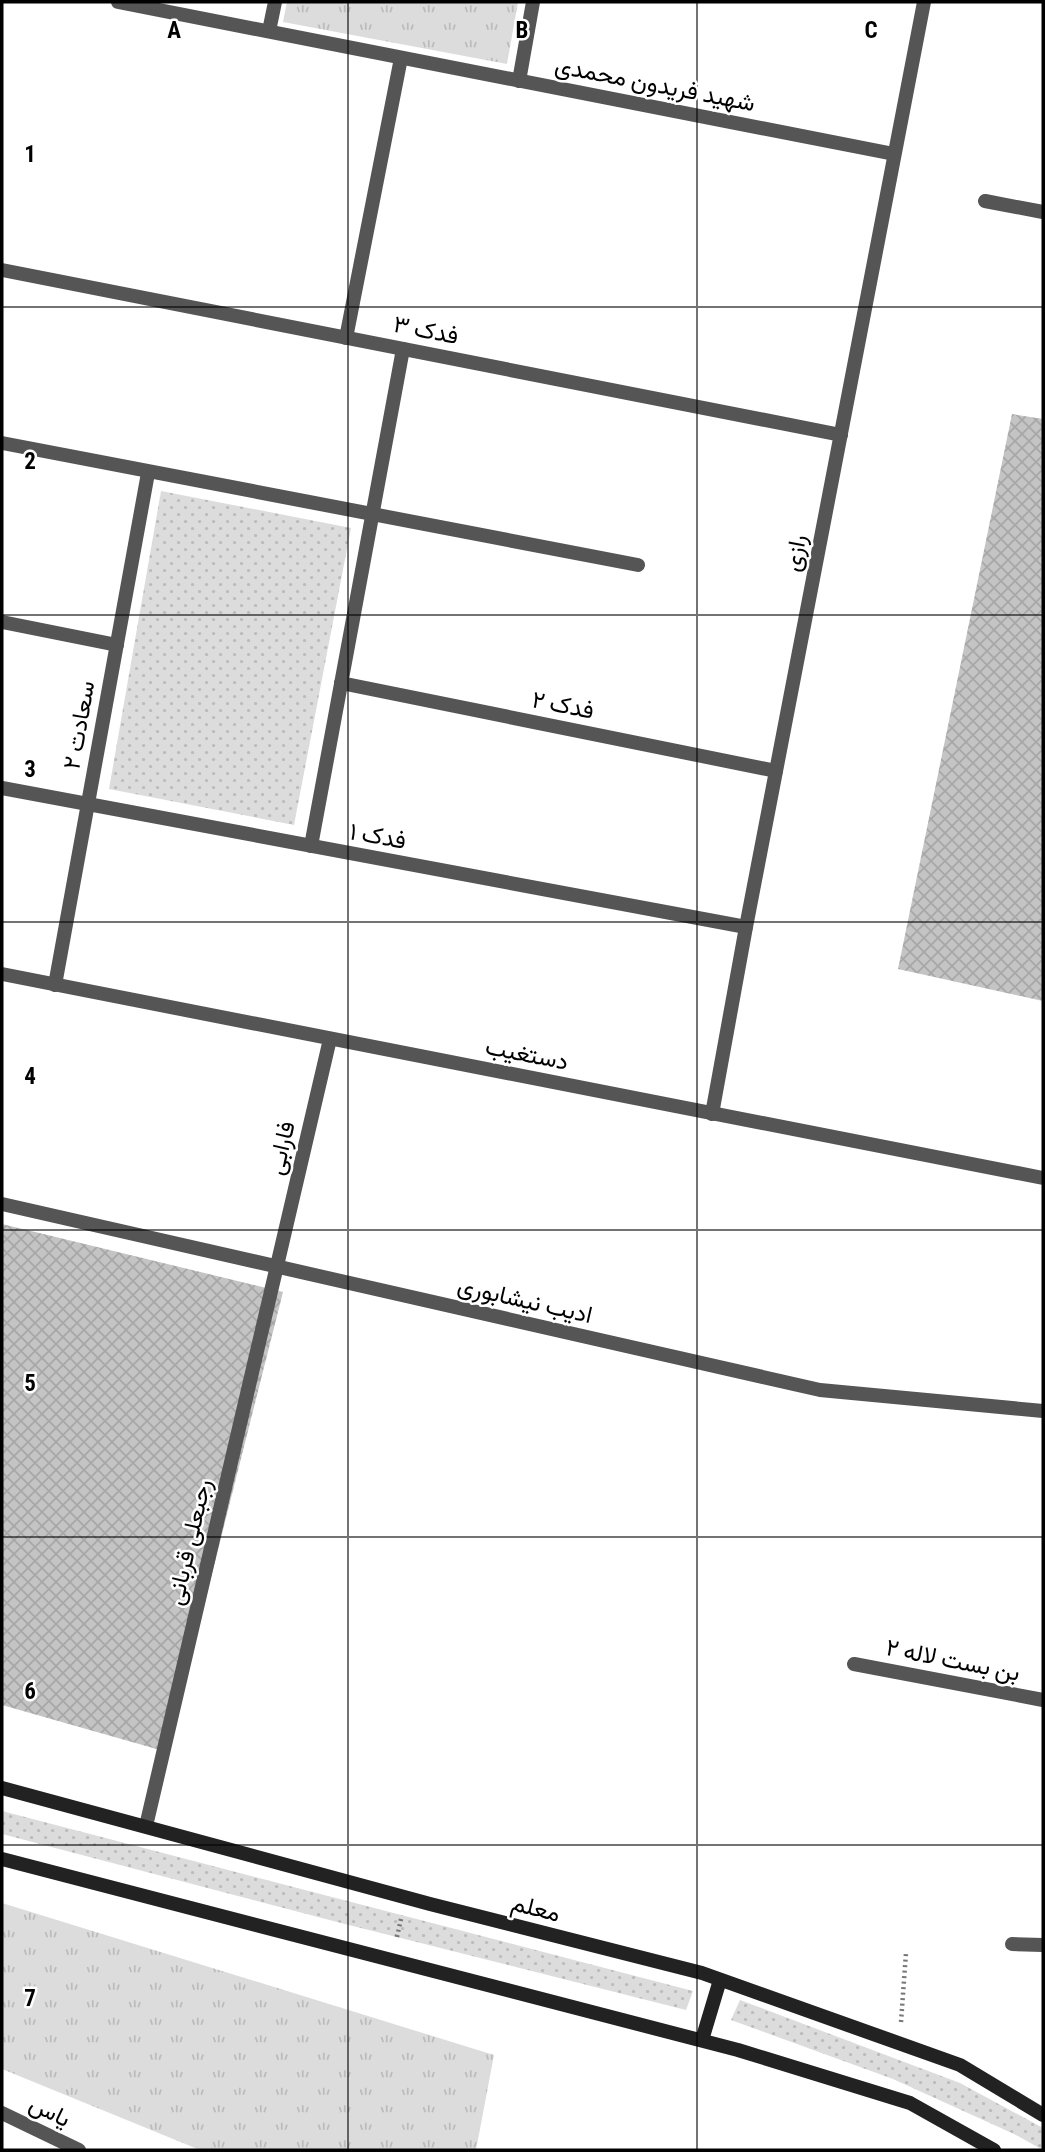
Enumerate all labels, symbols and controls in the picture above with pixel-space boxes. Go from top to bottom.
text: A [167,17,181,44]
text: B [516,17,528,44]
text: C [864,17,878,44]
street label: شهید فریدون محمدی [552,51,757,118]
text: 1 [24,141,36,168]
street label: فدک ۳ [391,310,461,350]
text: 2 [24,448,36,475]
street label: رازی [778,532,813,574]
street label: سعادت ۲ [57,679,101,771]
street label: فدک ۲ [530,685,596,725]
text: 3 [24,756,36,783]
street label: فدک ۱ [348,817,408,855]
street label: دستغیب [483,1032,571,1076]
text: 4 [24,1063,36,1090]
street label: فارابی [261,1118,302,1178]
street label: ادیب نیشابوری [455,1271,595,1330]
text: 5 [24,1370,36,1397]
street label: رجبعلی قربانی [161,1476,218,1608]
street label: بن بست لاله ۲ [884,1633,1022,1687]
text: 6 [24,1678,36,1705]
street label: معلم [508,1888,563,1929]
text: 7 [24,1985,36,2012]
street label: یاس [25,2089,75,2133]

